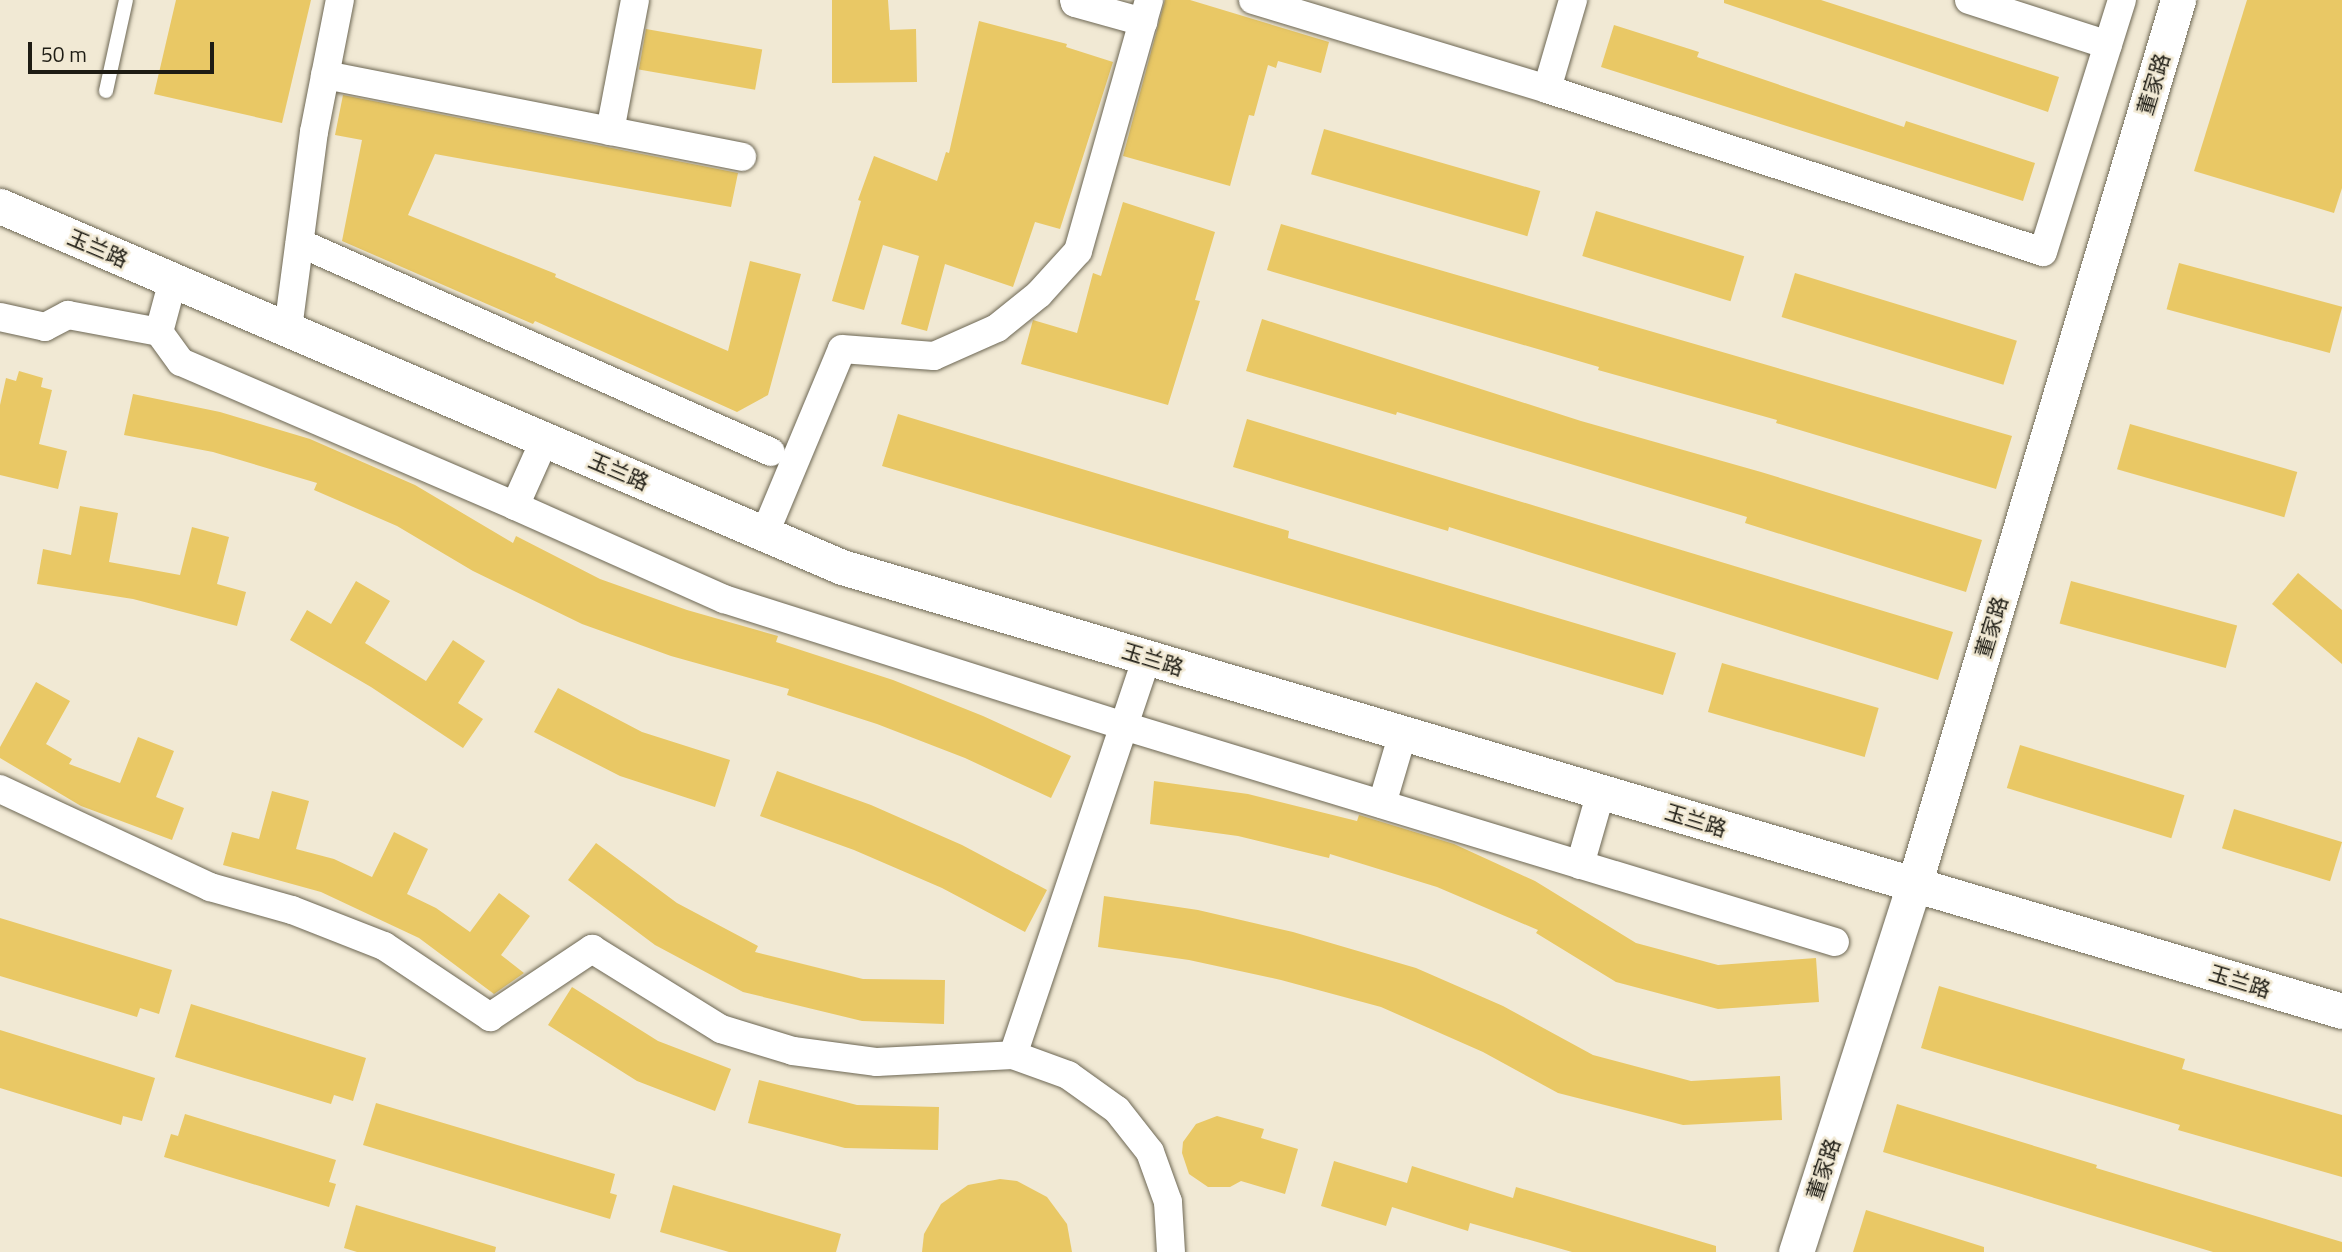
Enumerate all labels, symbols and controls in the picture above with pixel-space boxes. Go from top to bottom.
scale bar [32,28,217,72]
text: 50 m [41,38,87,70]
street label: 董家路 [2132,50,2174,118]
street label: 玉兰路 [64,224,132,272]
street label: 玉兰路 [585,447,653,495]
street label: 董家路 [1970,593,2012,661]
street label: 玉兰路 [1119,638,1187,680]
street label: 玉兰路 [1662,799,1730,841]
street label: 玉兰路 [2206,960,2274,1002]
street label: 董家路 [1801,1135,1845,1203]

